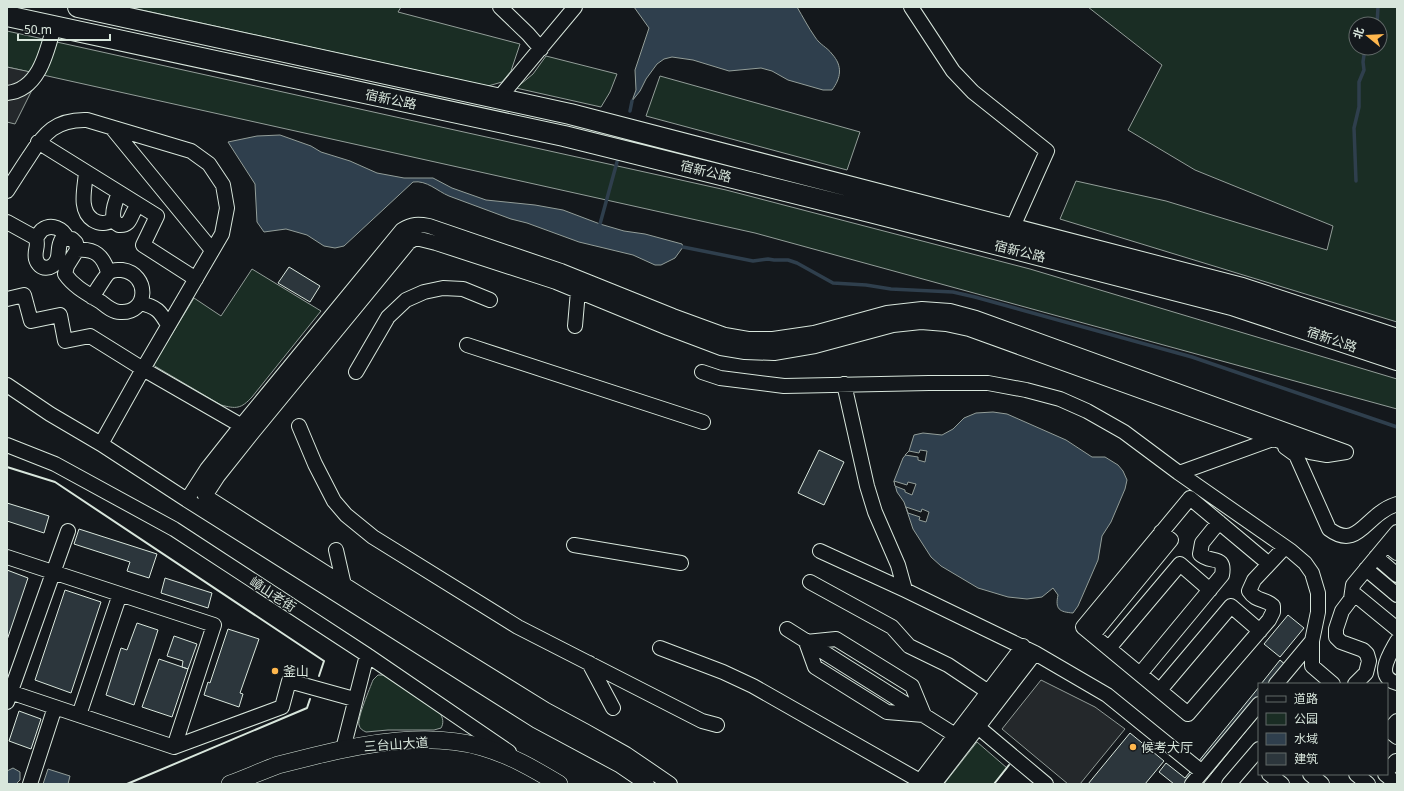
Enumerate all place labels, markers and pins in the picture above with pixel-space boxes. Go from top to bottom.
place label: 釜山 [283,662,309,680]
marker: 釜山 [270,666,280,676]
place label: 候考大厅 [1141,738,1193,756]
marker: 候考大厅 [1128,742,1138,752]

